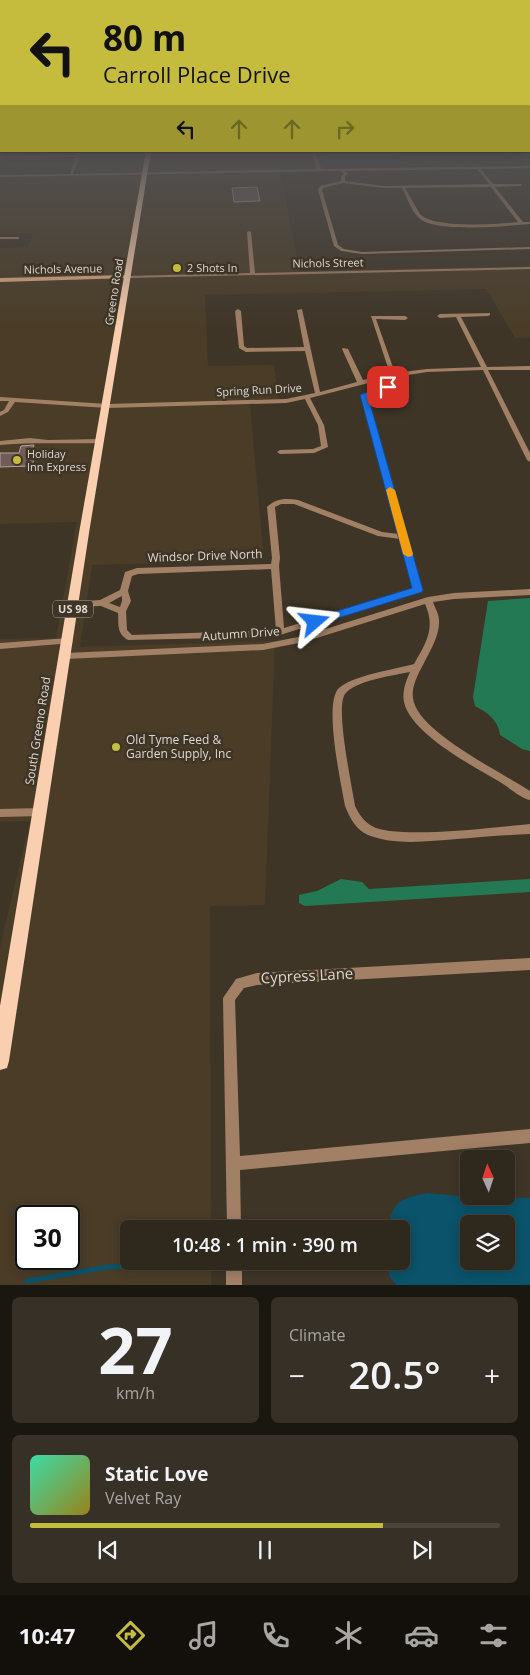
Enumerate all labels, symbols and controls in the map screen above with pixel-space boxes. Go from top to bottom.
text: 80 m [103,14,186,61]
icon: left [20,20,85,85]
text: Carroll Place Drive [103,59,291,89]
icon: left [172,115,200,143]
icon: ahead [225,115,253,143]
icon: ahead [278,115,306,143]
icon: right [331,115,359,143]
street label: Nichols Street [292,254,364,271]
street label: Greeno Road [101,257,126,326]
street label: Nichols Avenue [23,260,103,277]
place label: 2 Shots In [187,260,237,275]
marker: 2 Shots In [171,262,183,274]
pin [367,366,409,408]
icon: arrive [374,373,402,401]
street label: Spring Run Drive [216,380,302,399]
place label: Holiday Inn Express [27,446,86,474]
marker: Holiday Inn Express [11,454,23,466]
street label: Windsor Drive North [147,545,263,566]
position arrow [288,595,340,647]
road number: US 98 [53,600,93,618]
street label: Autumn Drive [202,622,280,645]
street label: South Greeno Road [21,676,54,786]
place label: Old Tyme Feed & Garden Supply, Inc [126,731,231,762]
marker: Old Tyme Feed & Garden Supply, Inc [110,741,122,753]
street label: Cypress Lane [260,963,354,987]
north arrow [460,1150,515,1205]
map controls [460,1150,515,1270]
speed limit sign: 30 [15,1205,80,1270]
button: layers [460,1215,515,1270]
text: 10:48 · 1 min · 390 m [172,1232,358,1258]
text: 27 [98,1305,173,1393]
text: Climate [289,1324,346,1346]
text: 20.5° [349,1348,440,1400]
text: − [289,1356,305,1394]
text: + [484,1356,500,1394]
text: km/h [116,1382,155,1404]
text: Static Love [105,1461,208,1487]
text: Velvet Ray [105,1487,181,1509]
icon: previous [94,1536,122,1564]
icon: pause [251,1536,279,1564]
icon: next [408,1536,436,1564]
icon: directions [113,1618,148,1653]
icon: music [186,1618,221,1653]
icon: phone [258,1618,293,1653]
icon: climate [331,1618,366,1653]
icon: car [404,1618,439,1653]
icon: filters [476,1618,511,1653]
text: 10:47 [19,1620,75,1650]

